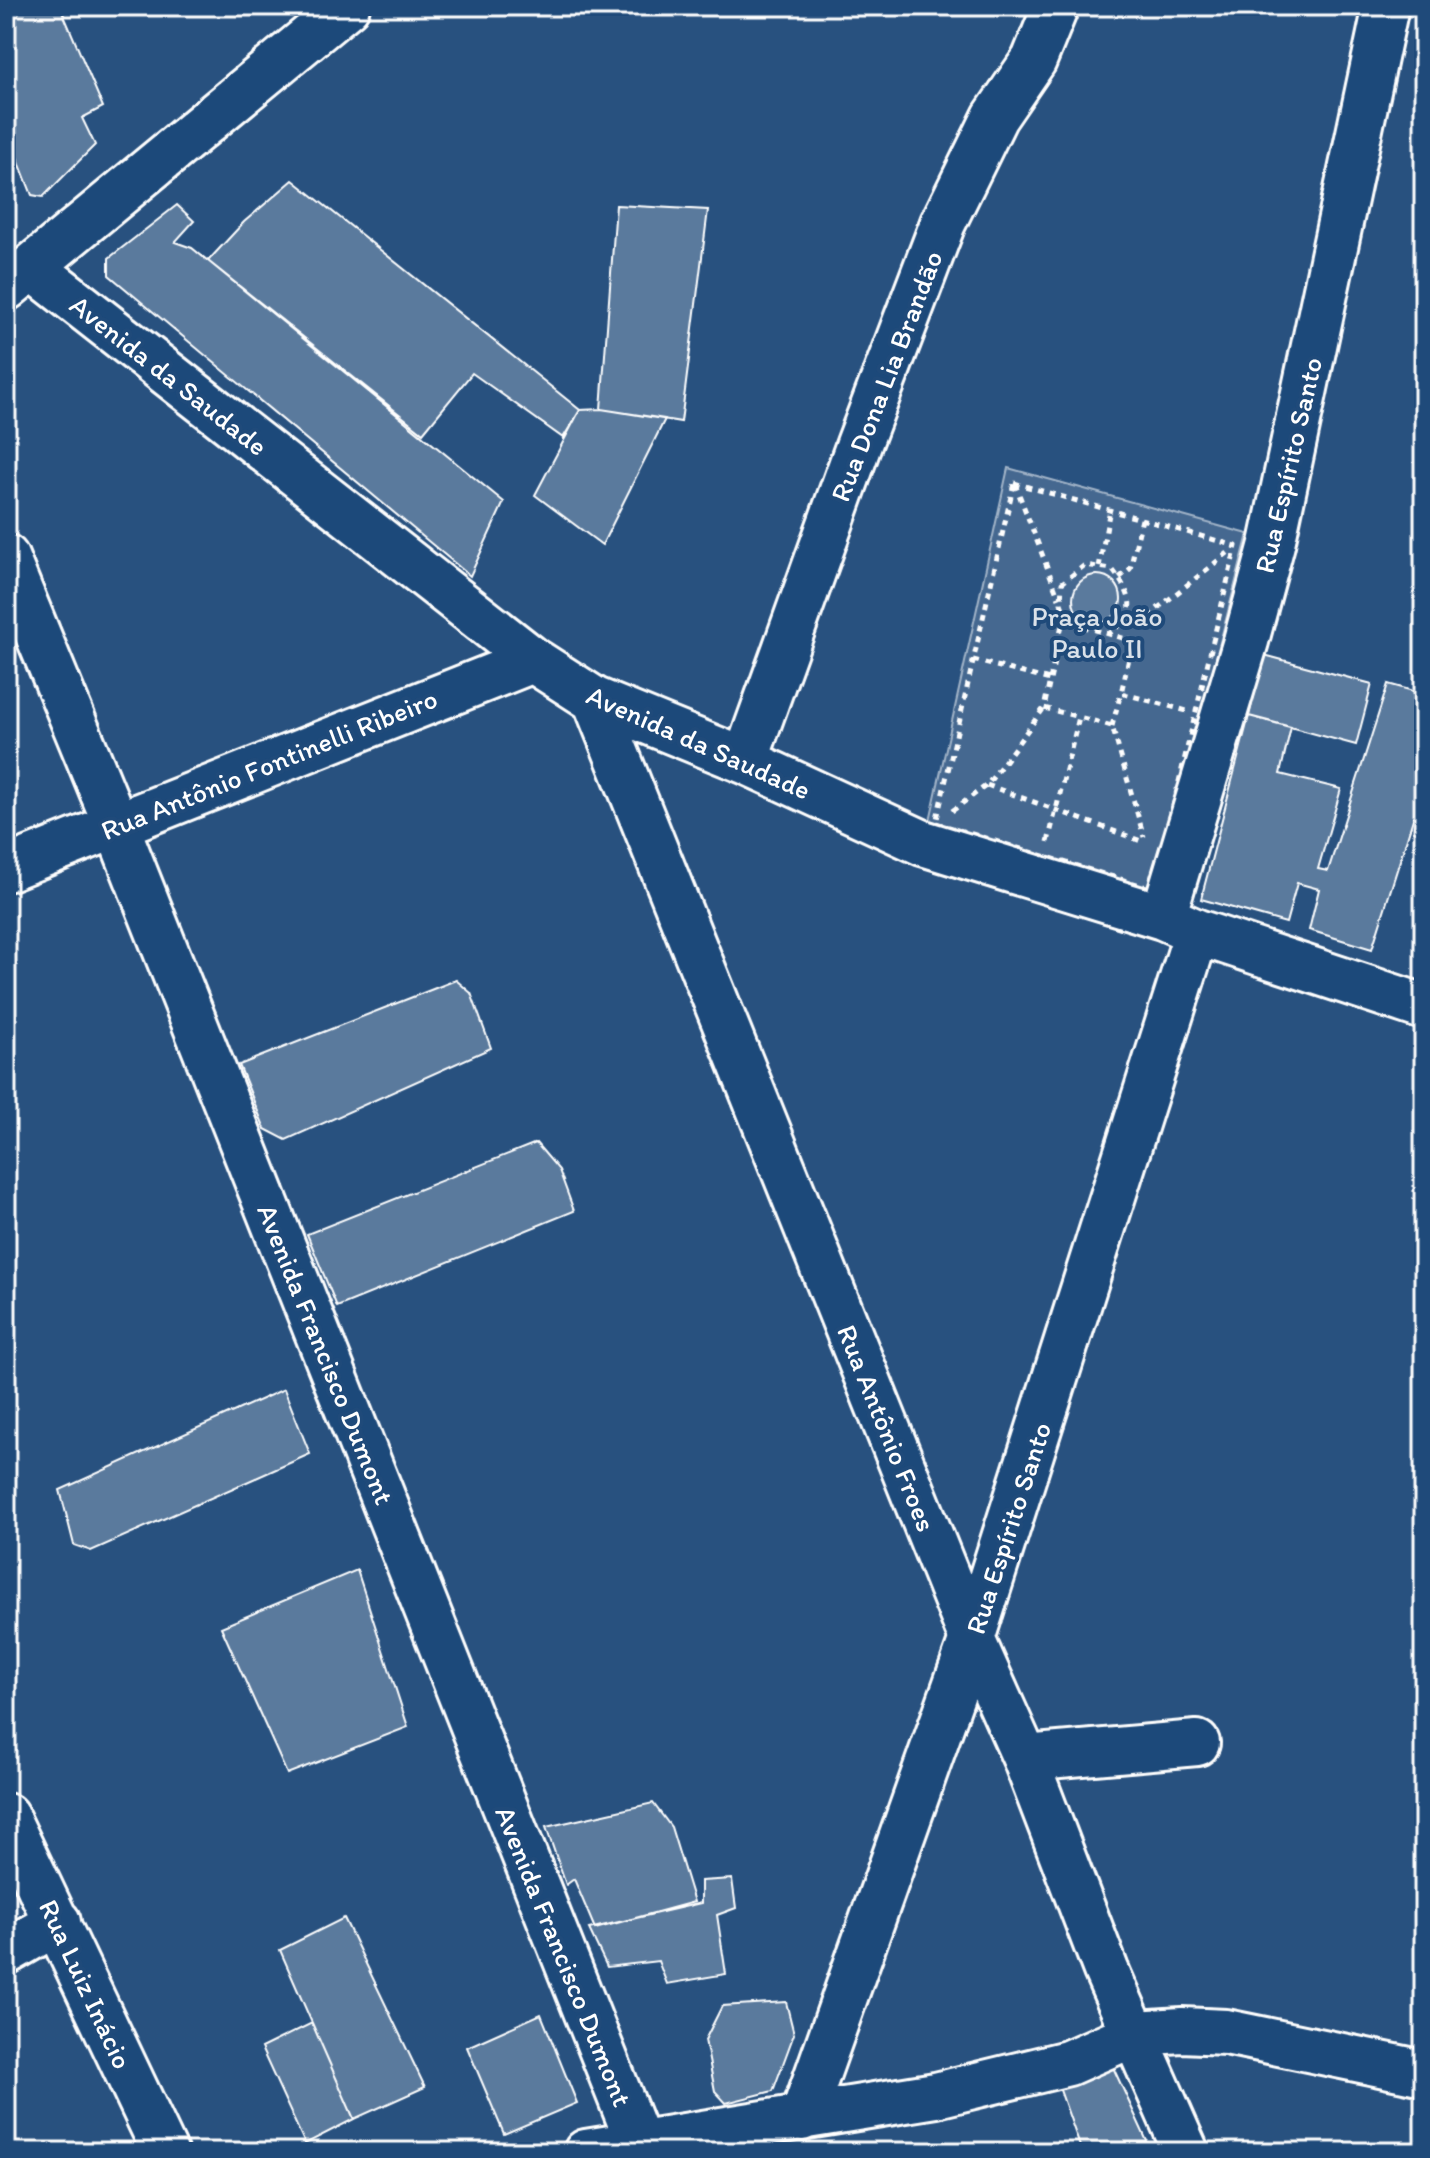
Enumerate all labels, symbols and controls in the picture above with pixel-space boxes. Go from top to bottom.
street label: Rua Dona Lia Brandão [822,246,950,506]
street label: Avenida da Saudade [63,287,275,463]
street label: Rua Espírito Santo [1247,354,1329,576]
park label: Praça João Paulo II [1032,599,1162,665]
street label: Avenida da Saudade [582,677,816,807]
street label: Rua Antônio Fontinelli Ribeiro [96,681,442,847]
street label: Avenida Francisco Dumont [250,1199,402,1509]
street label: Rua Antônio Froes [830,1320,944,1536]
street label: Rua Espírito Santo [958,1418,1058,1638]
street label: Avenida Francisco Dumont [488,1801,640,2111]
street label: Rua Luiz Inácio [32,1894,140,2074]

